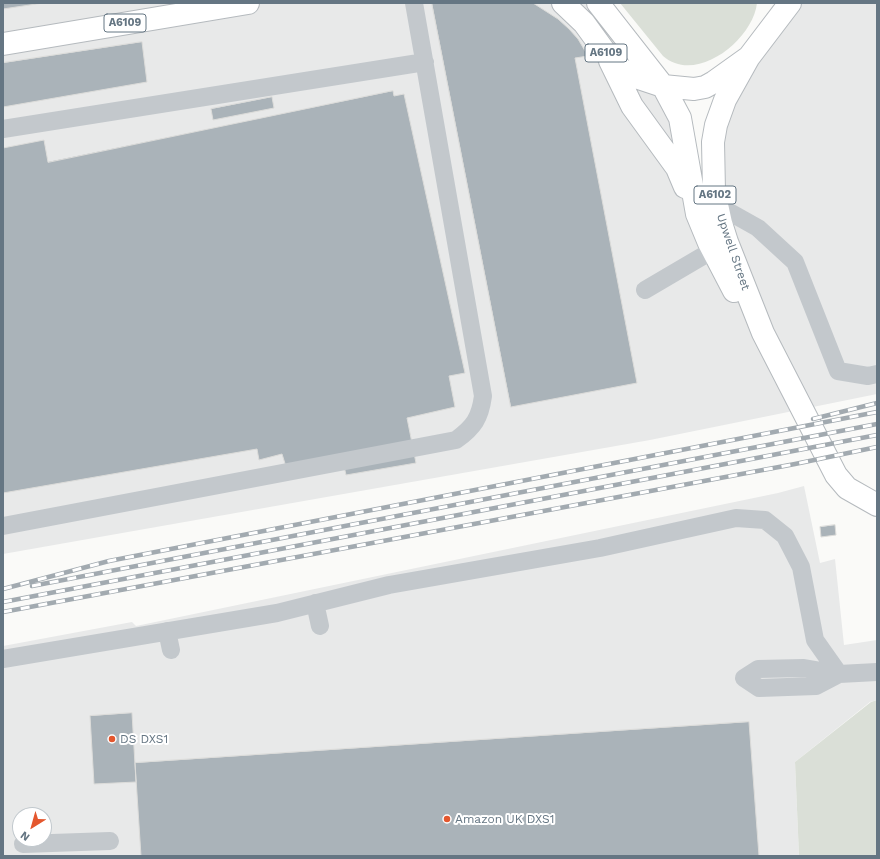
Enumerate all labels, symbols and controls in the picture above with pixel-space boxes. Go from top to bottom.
road number: A6109 [104,14,146,32]
road number: A6109 [585,44,627,62]
road number: A6102 [694,186,736,204]
street label: Upwell Street [713,212,753,292]
place label: DS DXS1 [120,732,168,746]
marker: DS DXS1 [107,734,117,744]
north arrow [12,807,52,847]
place label: Amazon UK DXS1 [455,812,554,826]
marker: Amazon UK DXS1 [442,814,452,824]
text: N [18,829,32,844]

